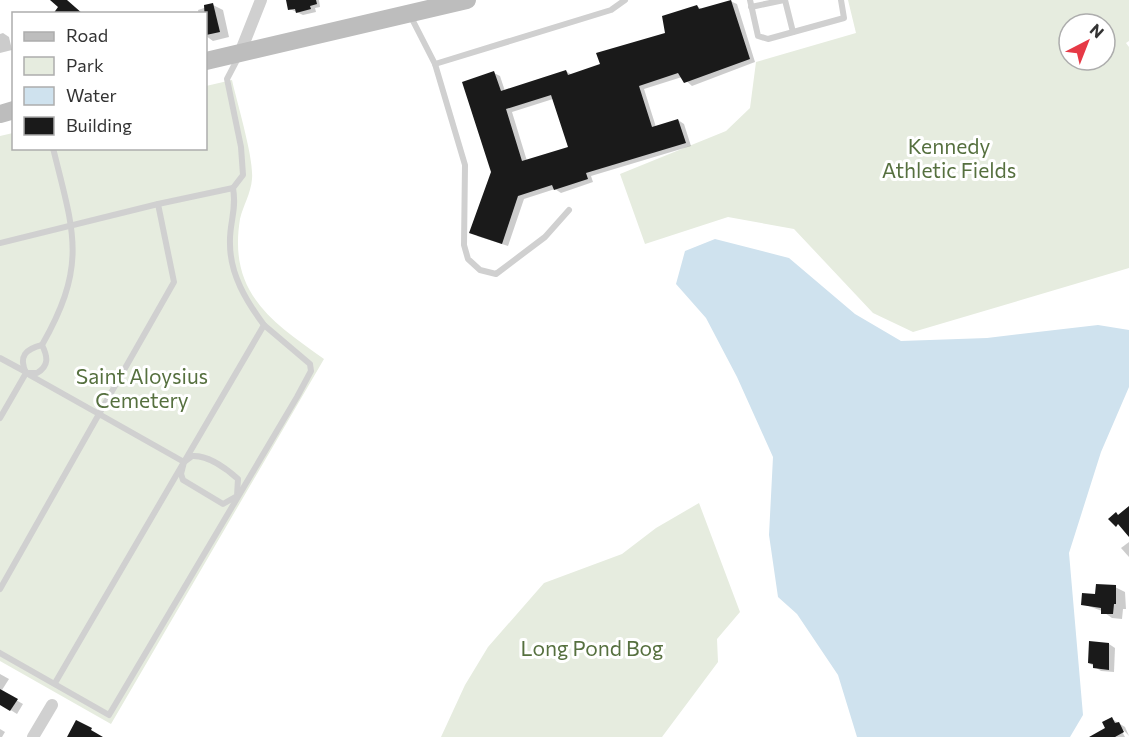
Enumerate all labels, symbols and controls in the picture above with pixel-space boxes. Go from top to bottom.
legend [12,12,207,150]
north arrow [1057,12,1117,72]
text: N [1087,19,1108,42]
text: Road [66,24,108,46]
text: Park [66,54,104,76]
text: Water [66,84,117,106]
text: Building [66,114,132,136]
park label: Kennedy Athletic Fields [882,133,1016,182]
park label: Saint Aloysius Cemetery [76,363,208,412]
park label: Long Pond Bog [520,635,664,660]

